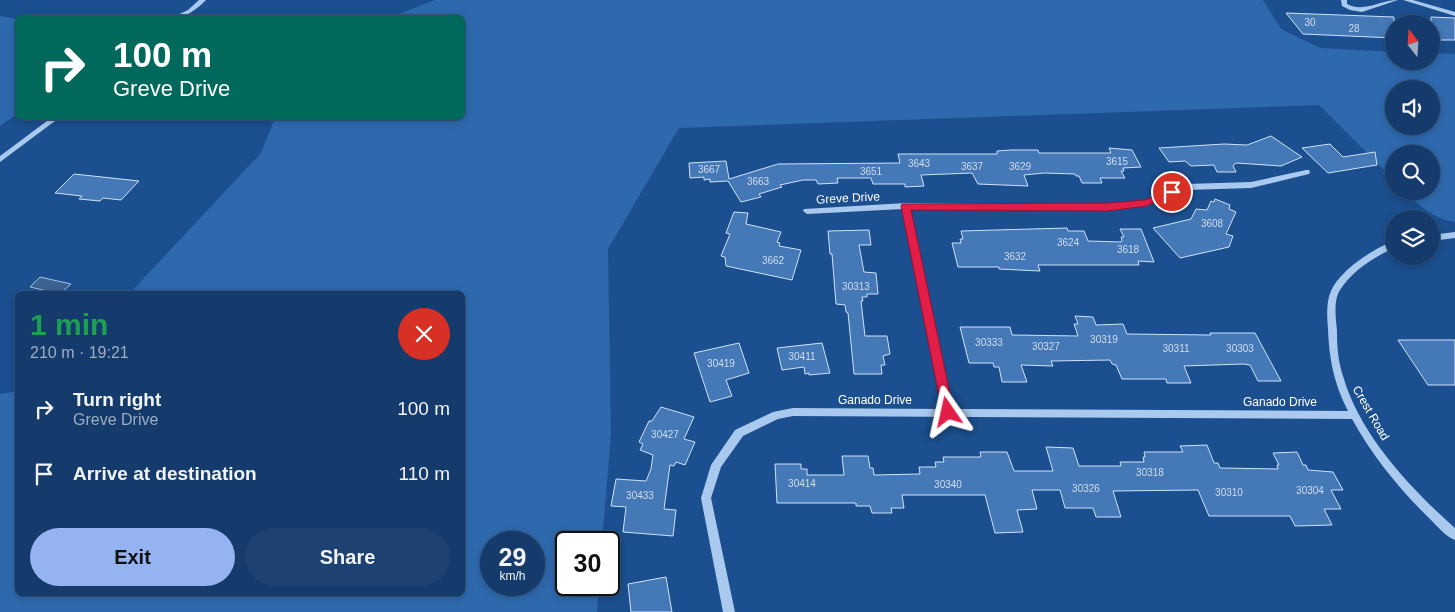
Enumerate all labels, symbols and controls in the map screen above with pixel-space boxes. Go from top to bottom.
north arrow [1385,15,1440,70]
map controls [1385,15,1440,265]
house number: 30 [1304,17,1316,28]
house number: 28 [1348,23,1360,34]
icon: right [30,35,95,100]
text: 100 m [113,35,212,74]
text: Greve Drive [113,76,230,101]
button: sound [1385,80,1440,135]
button: search [1385,145,1440,200]
house number: 3615 [1106,156,1129,167]
house number: 3643 [908,158,931,169]
house number: 3637 [961,161,984,172]
house number: 3629 [1009,161,1032,172]
house number: 3667 [698,164,721,175]
house number: 3651 [860,166,883,177]
pin [1151,171,1193,213]
house number: 3663 [747,176,770,187]
icon: arrive [1158,178,1186,206]
street label: Greve Drive [816,189,881,207]
button: layers [1385,210,1440,265]
house number: 3608 [1201,218,1224,229]
house number: 3624 [1057,237,1080,248]
house number: 3618 [1117,244,1140,255]
house number: 3632 [1004,251,1027,262]
house number: 3662 [762,255,785,266]
house number: 30313 [842,281,870,292]
text: 1 min [30,308,108,341]
button: close [398,308,450,360]
house number: 30319 [1090,334,1118,345]
house number: 30333 [975,337,1003,348]
house number: 30327 [1032,341,1060,352]
house number: 30311 [1162,343,1190,354]
house number: 30303 [1226,343,1254,354]
text: 210 m · 19:21 [30,344,129,361]
house number: 30411 [788,351,816,362]
house number: 30419 [707,358,735,369]
street label: Crest Road [1350,383,1392,443]
position arrow [921,385,973,437]
text: Turn right [73,389,161,410]
street label: Ganado Drive [838,393,912,407]
icon: right [30,395,58,423]
street label: Ganado Drive [1243,395,1317,409]
text: 100 m [397,398,450,419]
text: Greve Drive [73,411,158,428]
house number: 30427 [651,429,679,440]
icon: arrive [30,460,58,488]
text: Arrive at destination [73,463,257,484]
text: 110 m [399,463,450,484]
house number: 30318 [1136,467,1164,478]
house number: 30414 [788,478,816,489]
house number: 30340 [934,479,962,490]
house number: 30326 [1072,483,1100,494]
house number: 30304 [1296,485,1324,496]
house number: 30310 [1215,487,1243,498]
house number: 30433 [626,490,654,501]
button: Exit [30,528,235,586]
button: Share [245,528,450,586]
speed limit sign: 30 [555,531,620,596]
text: 29 [499,543,526,571]
text: km/h [499,569,526,583]

